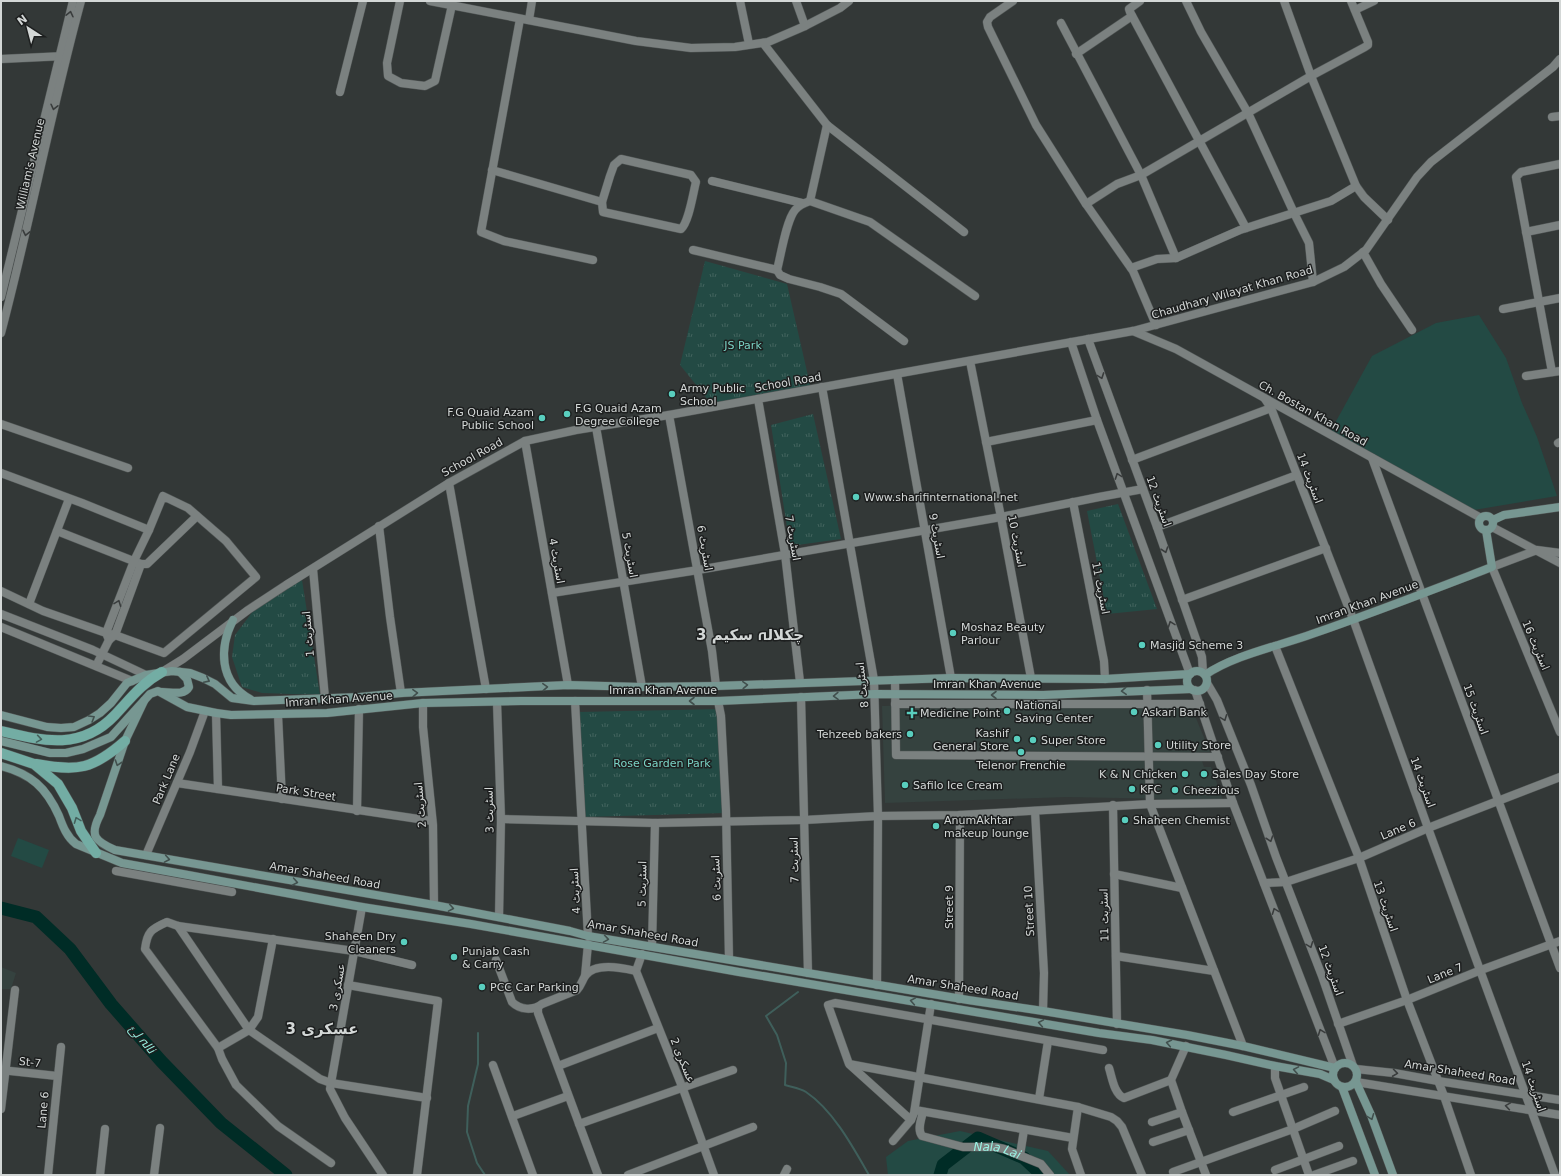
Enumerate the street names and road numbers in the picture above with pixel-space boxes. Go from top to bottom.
street label: William's Avenue [14,117,47,211]
street label: Chaudhary Wilayat Khan Road [1150,263,1314,322]
street label: School Road [754,370,823,395]
street label: Ch. Bostan Khan Road [1256,378,1369,449]
street label: School Road [440,435,505,480]
street label: اسٹریٹ 14 [1294,451,1325,505]
street label: اسٹریٹ 12 [1143,474,1174,528]
street label: اسٹریٹ 9 [926,512,947,560]
street label: اسٹریٹ 7 [782,514,803,562]
street label: اسٹریٹ 10 [1005,514,1028,568]
street label: اسٹریٹ 6 [694,524,715,572]
street label: اسٹریٹ 5 [619,531,640,579]
street label: اسٹریٹ 4 [546,537,567,585]
street label: اسٹریٹ 11 [1089,561,1112,615]
street label: Imran Khan Avenue [1314,578,1420,627]
street label: اسٹریٹ 1 [300,610,317,657]
street label: اسٹریٹ 16 [1519,618,1552,672]
street label: اسٹریٹ 8 [854,661,871,709]
street label: Imran Khan Avenue [933,678,1041,691]
street label: اسٹریٹ 15 [1460,682,1491,736]
street label: Imran Khan Avenue [609,684,717,697]
street label: Imran Khan Avenue [285,689,394,710]
street label: Park Lane [150,752,183,807]
street label: اسٹریٹ 14 [1407,755,1438,809]
street label: Park Street [275,781,338,804]
street label: اسٹریٹ 2 [412,781,429,828]
street label: اسٹریٹ 3 [483,787,496,833]
street label: Lane 6 [1379,816,1418,843]
street label: اسٹریٹ 7 [788,837,801,883]
street label: اسٹریٹ 6 [709,855,724,901]
street label: Amar Shaheed Road [268,859,381,892]
street label: اسٹریٹ 5 [636,861,649,907]
street label: اسٹریٹ 4 [568,868,583,914]
street label: اسٹریٹ 13 [1371,879,1400,933]
street label: Street 9 [943,885,956,929]
street label: Street 10 [1022,885,1037,937]
street label: اسٹریٹ 11 [1098,888,1111,942]
street label: Amar Shaheed Road [586,917,699,950]
street label: اسٹریٹ 12 [1315,943,1346,997]
street label: Lane 7 [1426,960,1465,986]
street label: عسکری 3 [327,962,348,1012]
street label: Amar Shaheed Road [906,972,1019,1003]
street label: عسکری 2 [668,1036,697,1085]
street label: St-7 [18,1055,42,1070]
street label: Amar Shaheed Road [1403,1057,1516,1088]
street label: اسٹریٹ 14 [1519,1059,1548,1113]
street label: Lane 6 [35,1091,52,1129]

